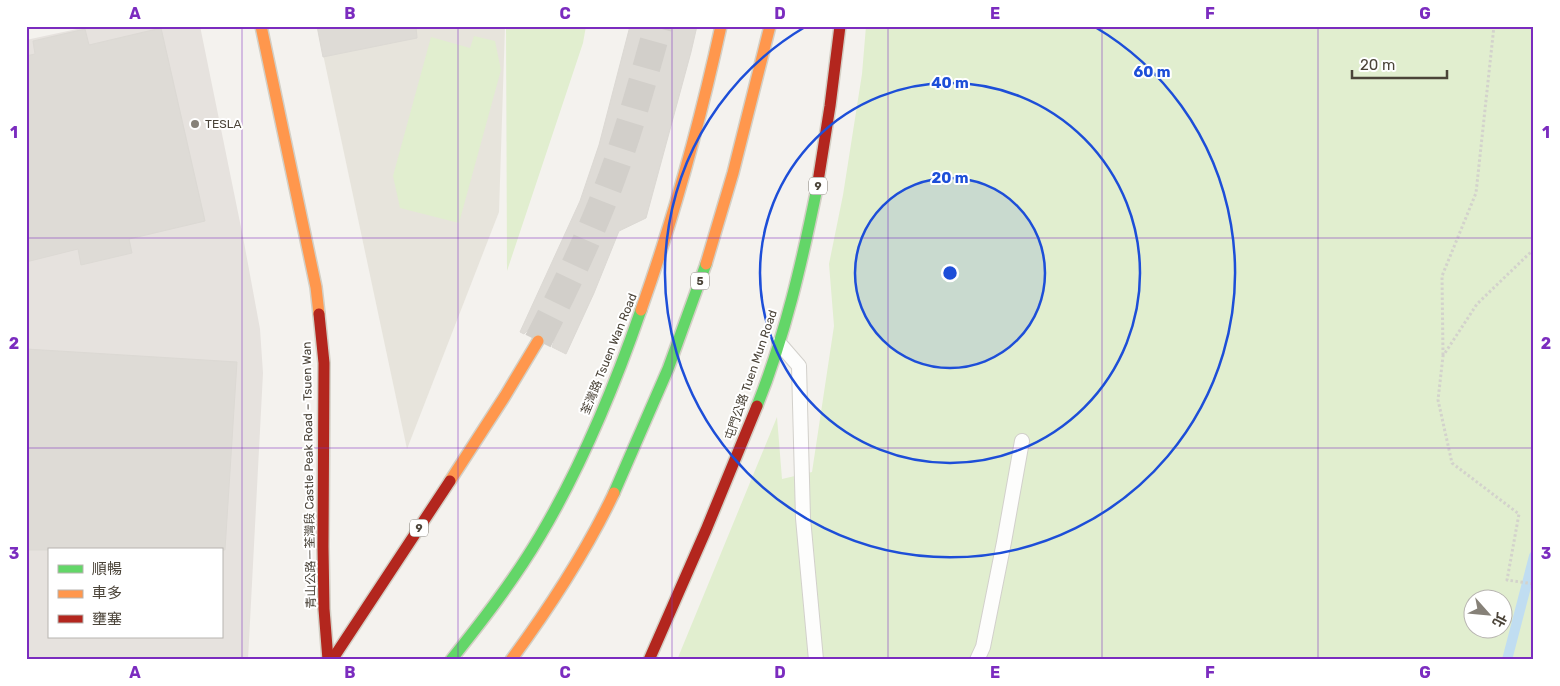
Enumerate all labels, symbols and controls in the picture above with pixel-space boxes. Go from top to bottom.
text: A [129,4,141,23]
text: B [344,4,356,23]
text: C [559,4,571,23]
text: D [774,4,786,23]
text: E [990,4,1000,23]
text: F [1205,4,1215,23]
text: G [1419,4,1431,23]
scale bar [1352,48,1448,80]
text: 20 m [1360,56,1395,74]
text: 60 m [1134,63,1170,81]
text: 40 m [931,74,969,92]
place label: TESLA [205,117,241,131]
marker: TESLA [189,118,201,130]
text: 1 [10,123,18,142]
text: 1 [1542,123,1550,142]
text: 20 m [932,169,968,187]
road number: 9 [809,178,827,195]
centre of rings [941,264,959,282]
road number: 5 [691,272,709,290]
street label: 荃灣路 Tsuen Wan Road [578,291,640,417]
street label: 屯門公路 Tuen Mun Road [722,308,780,442]
text: 2 [9,334,19,353]
text: 2 [1541,334,1551,353]
street label: 青山公路－荃灣段 Castle Peak Road – Tsuen Wan [300,341,318,609]
road number: 9 [410,520,428,536]
text: 3 [9,544,19,563]
text: 3 [1541,544,1551,563]
legend [48,548,222,638]
text: 順暢 [92,560,122,578]
text: 車多 [92,584,122,602]
north arrow [1462,588,1512,638]
text: 壅塞 [92,610,122,628]
text: 北 [1488,610,1510,630]
text: A [129,663,141,682]
text: B [344,663,356,682]
text: C [559,663,571,682]
text: D [774,663,786,682]
text: E [990,663,1000,682]
text: F [1205,663,1215,682]
text: G [1419,663,1431,682]

